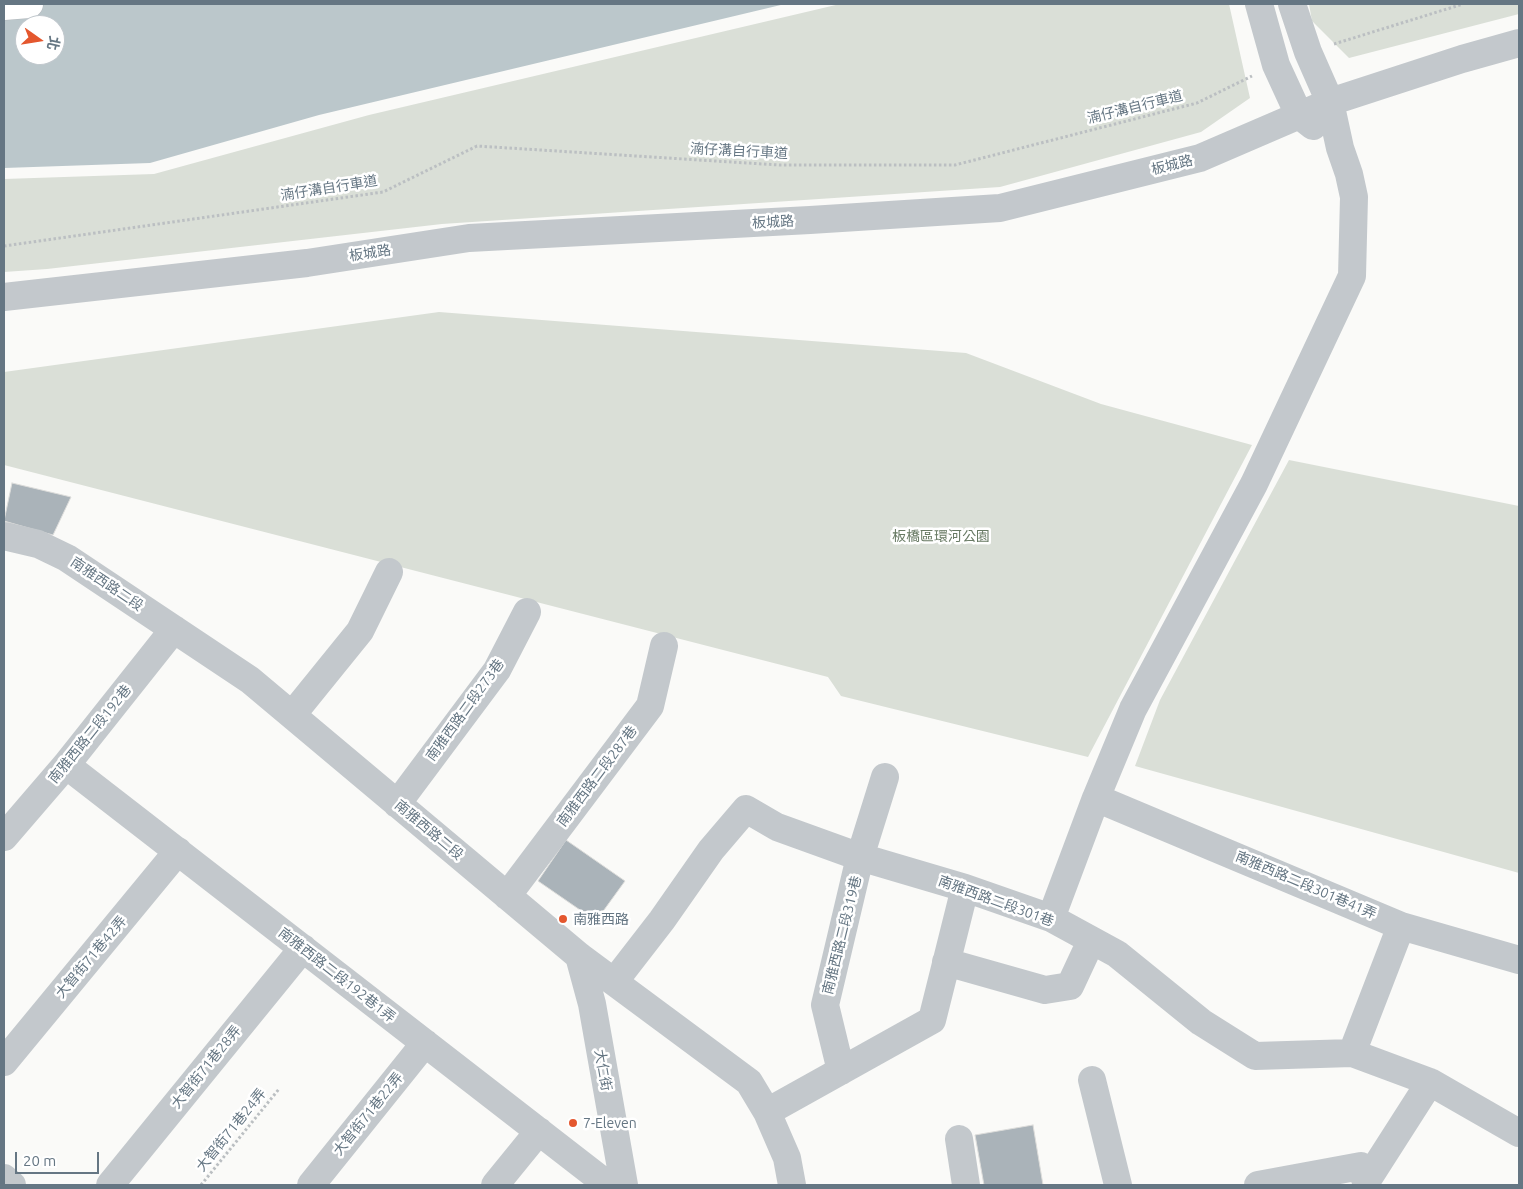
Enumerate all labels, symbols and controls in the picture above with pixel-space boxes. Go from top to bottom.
north arrow [15,15,65,65]
text: 北 [44,35,63,52]
street label: 湳仔溝自行車道 [1085,87,1185,127]
street label: 湳仔溝自行車道 [690,140,788,162]
street label: 板城路 [1150,152,1194,178]
street label: 湳仔溝自行車道 [279,172,379,204]
street label: 板城路 [752,213,794,231]
street label: 板城路 [348,241,392,265]
park label: 板橋區環河公園 [892,528,990,544]
street label: 南雅西路二段 [67,554,147,614]
street label: 南雅西路二段273巷 [422,656,508,764]
street label: 南雅西路二段192巷 [45,681,135,787]
street label: 南雅西路二段287巷 [554,722,640,830]
street label: 南雅西路二段 [391,797,467,863]
street label: 南雅西路二段301巷41弄 [1233,848,1379,922]
street label: 南雅西路二段301巷 [936,872,1056,930]
street label: 南雅西路二段319巷 [819,874,865,996]
place label: 南雅西路 [573,911,629,927]
street label: 大智街71巷42弄 [52,913,130,1001]
marker: 南雅西路 [557,913,569,925]
street label: 南雅西路二段192巷1弄 [275,924,399,1026]
street label: 大智街71巷28弄 [168,1022,244,1112]
street label: 大仁街 [591,1048,615,1092]
street label: 大智街71巷22弄 [330,1069,406,1159]
street label: 大智街71巷24弄 [193,1085,269,1175]
place label: 7-Eleven [583,1115,637,1131]
marker: 7-Eleven [567,1117,579,1129]
scale bar [18,1142,101,1174]
text: 20 m [23,1152,56,1169]

